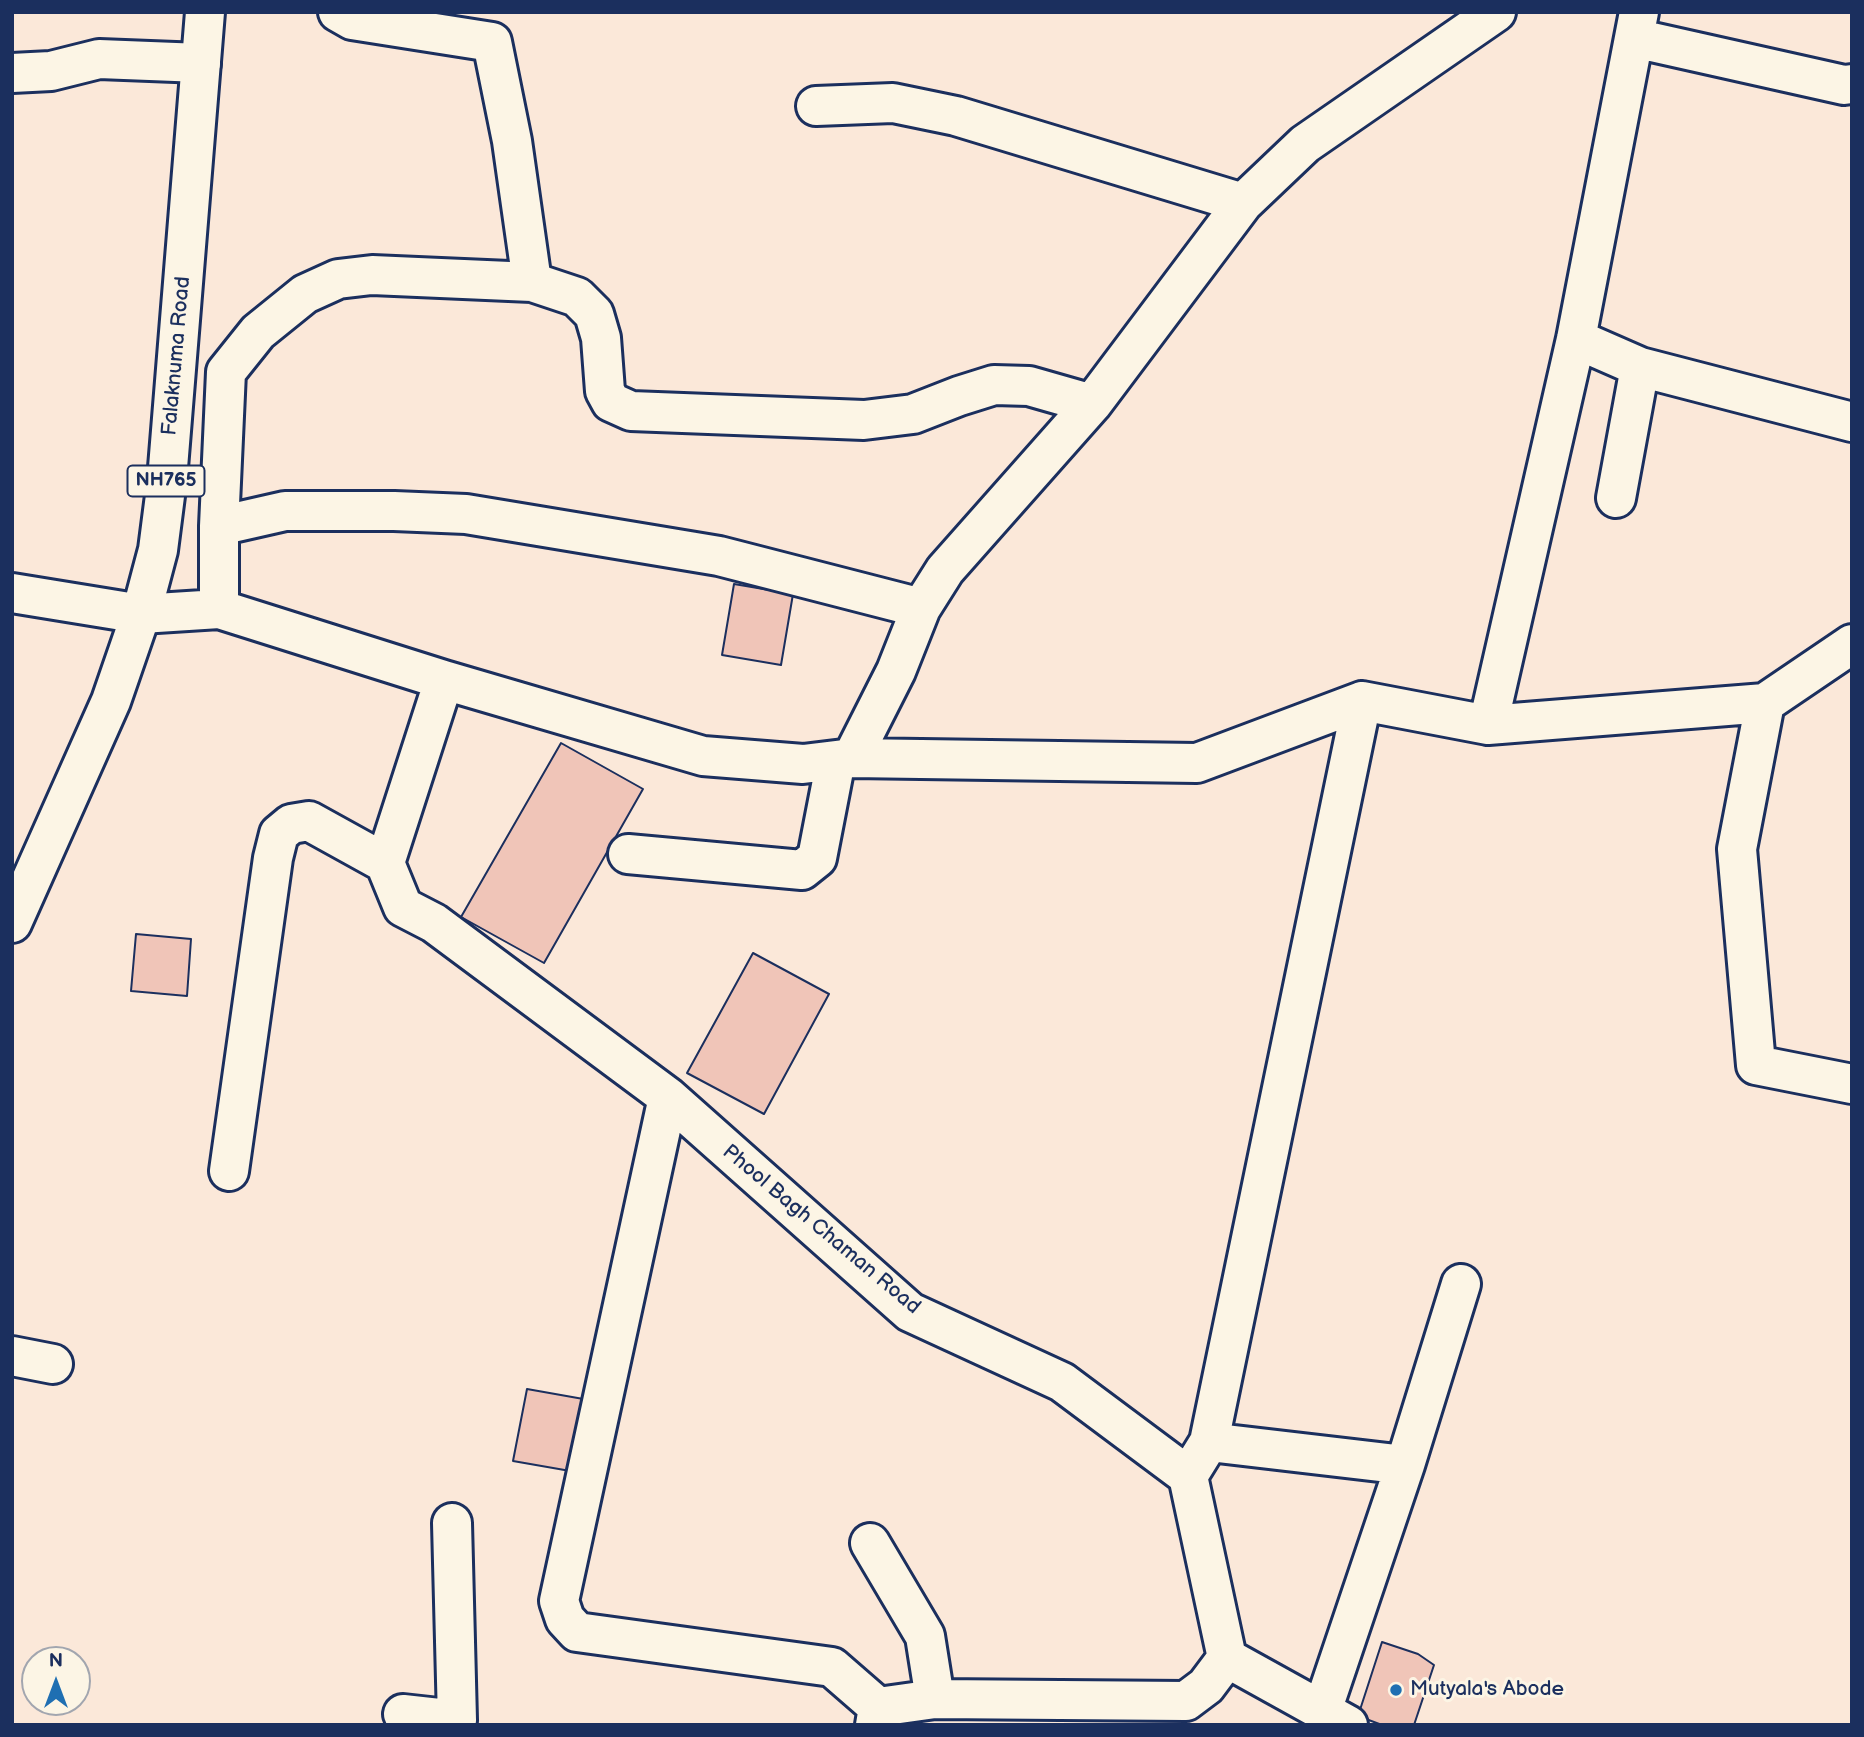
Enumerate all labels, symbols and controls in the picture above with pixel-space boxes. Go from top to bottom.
street label: Falaknuma Road [157,275,197,437]
road number: NH765 [128,466,204,496]
street label: Phool Bagh Chaman Road [717,1140,925,1320]
north arrow [21,1646,91,1716]
text: N [49,1650,63,1673]
place label: Mutyala's Abode [1410,1677,1564,1703]
marker: Mutyala's Abode [1388,1682,1404,1698]

